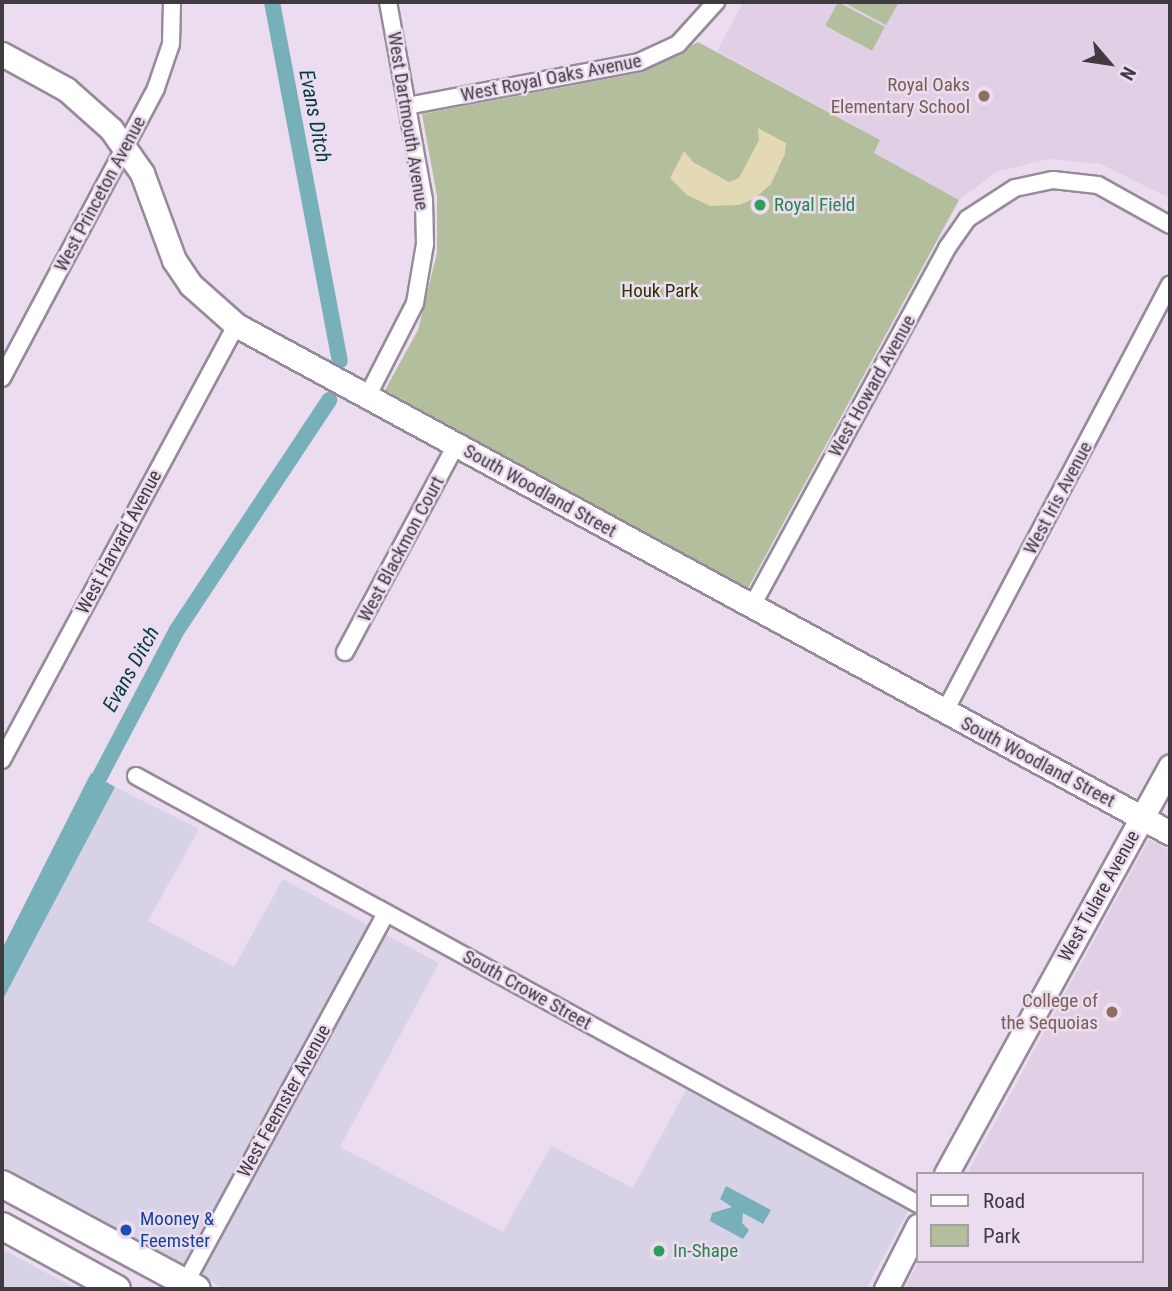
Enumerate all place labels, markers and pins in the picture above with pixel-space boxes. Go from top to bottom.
place label: Royal Oaks Elementary School [831,74,970,118]
marker: Royal Oaks Elementary School [976,88,992,104]
place label: Royal Field [774,194,855,216]
marker: Royal Field [752,197,768,213]
place label: College of the Sequoias [1001,990,1098,1034]
marker: College of the Sequoias [1104,1004,1120,1020]
place label: Mooney & Feemster [140,1208,214,1252]
marker: Mooney & Feemster [118,1222,134,1238]
place label: In-Shape [673,1240,738,1262]
marker: In-Shape [651,1243,667,1259]

